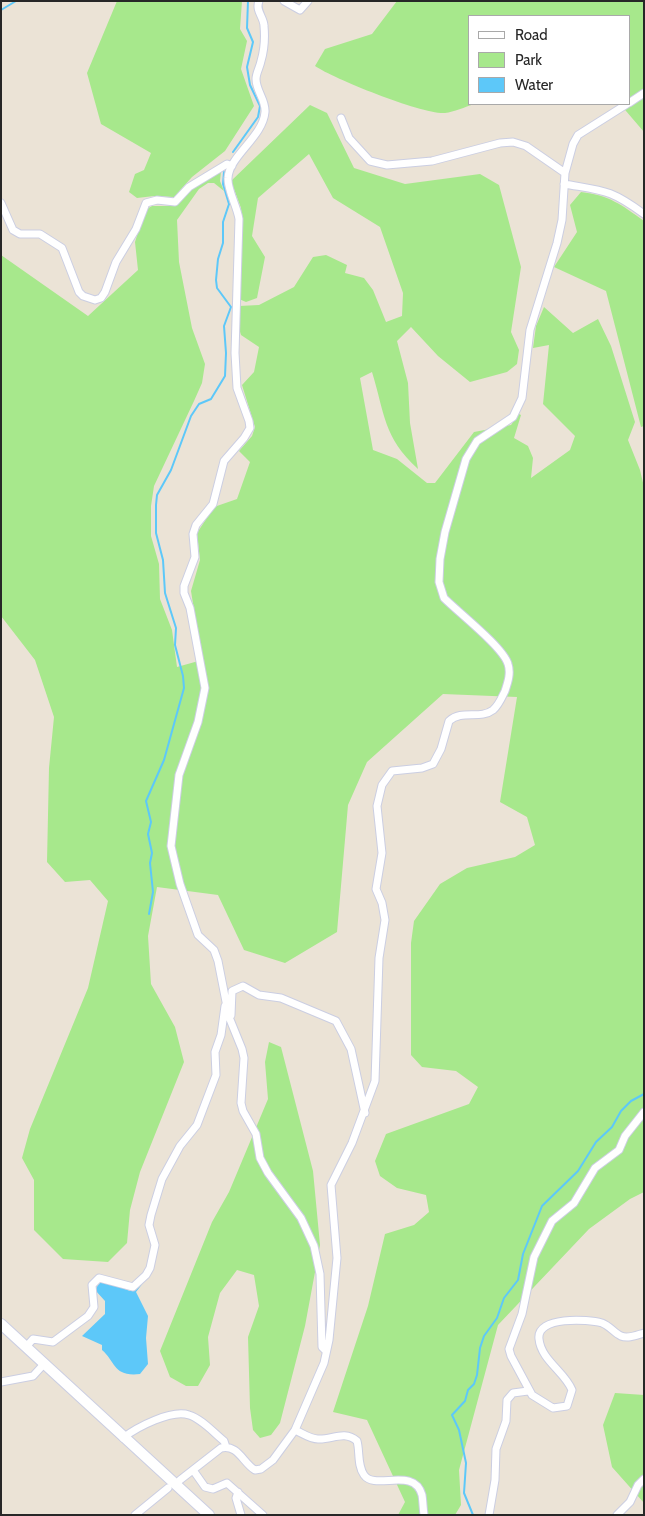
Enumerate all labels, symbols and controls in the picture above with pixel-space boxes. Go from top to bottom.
legend [468,15,630,105]
text: Road [515,26,548,44]
text: Park [515,51,542,69]
text: Water [515,76,553,94]

